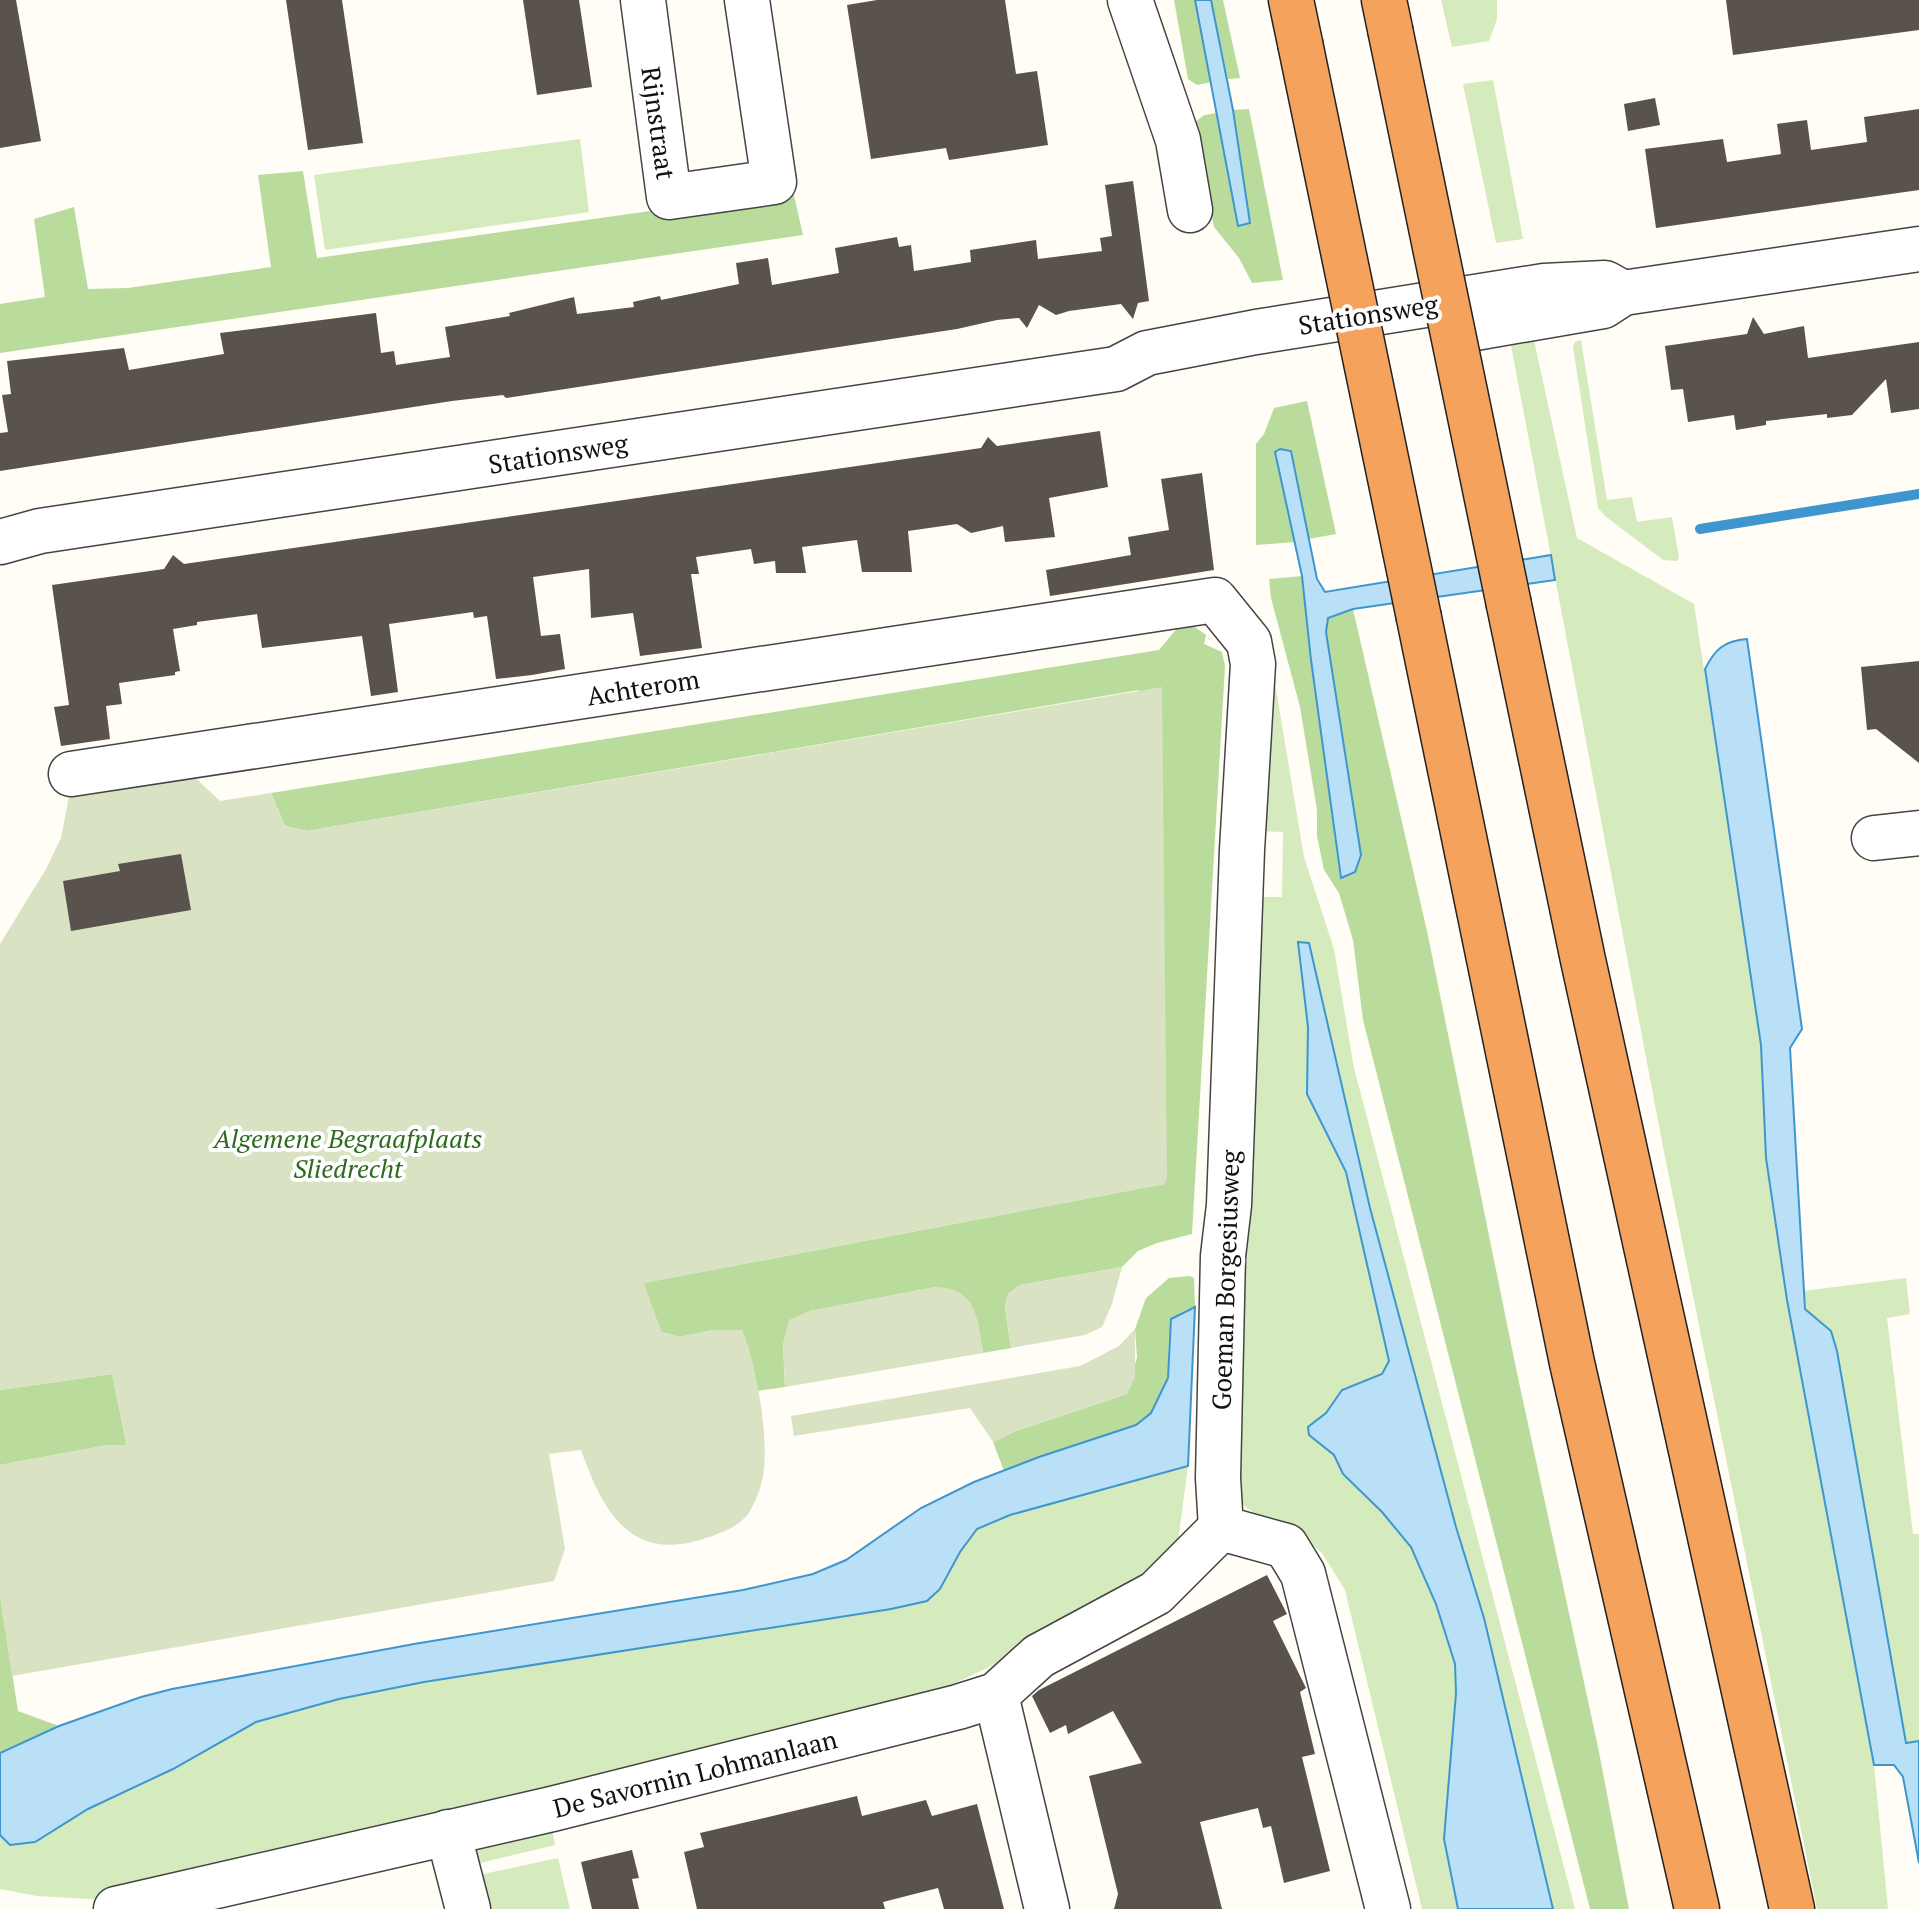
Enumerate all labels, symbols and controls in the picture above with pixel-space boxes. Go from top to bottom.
street label: Rijnstraat [634,64,684,182]
street label: Stationsweg [1296,286,1440,342]
street label: Stationsweg [486,425,630,481]
street label: Achterom [584,661,702,713]
park label: Algemene Begraafplaats Sliedrecht [212,1121,483,1185]
street label: Goeman Borgesiusweg [1203,1149,1247,1411]
street label: De Savornin Lohmanlaan [549,1721,841,1825]

